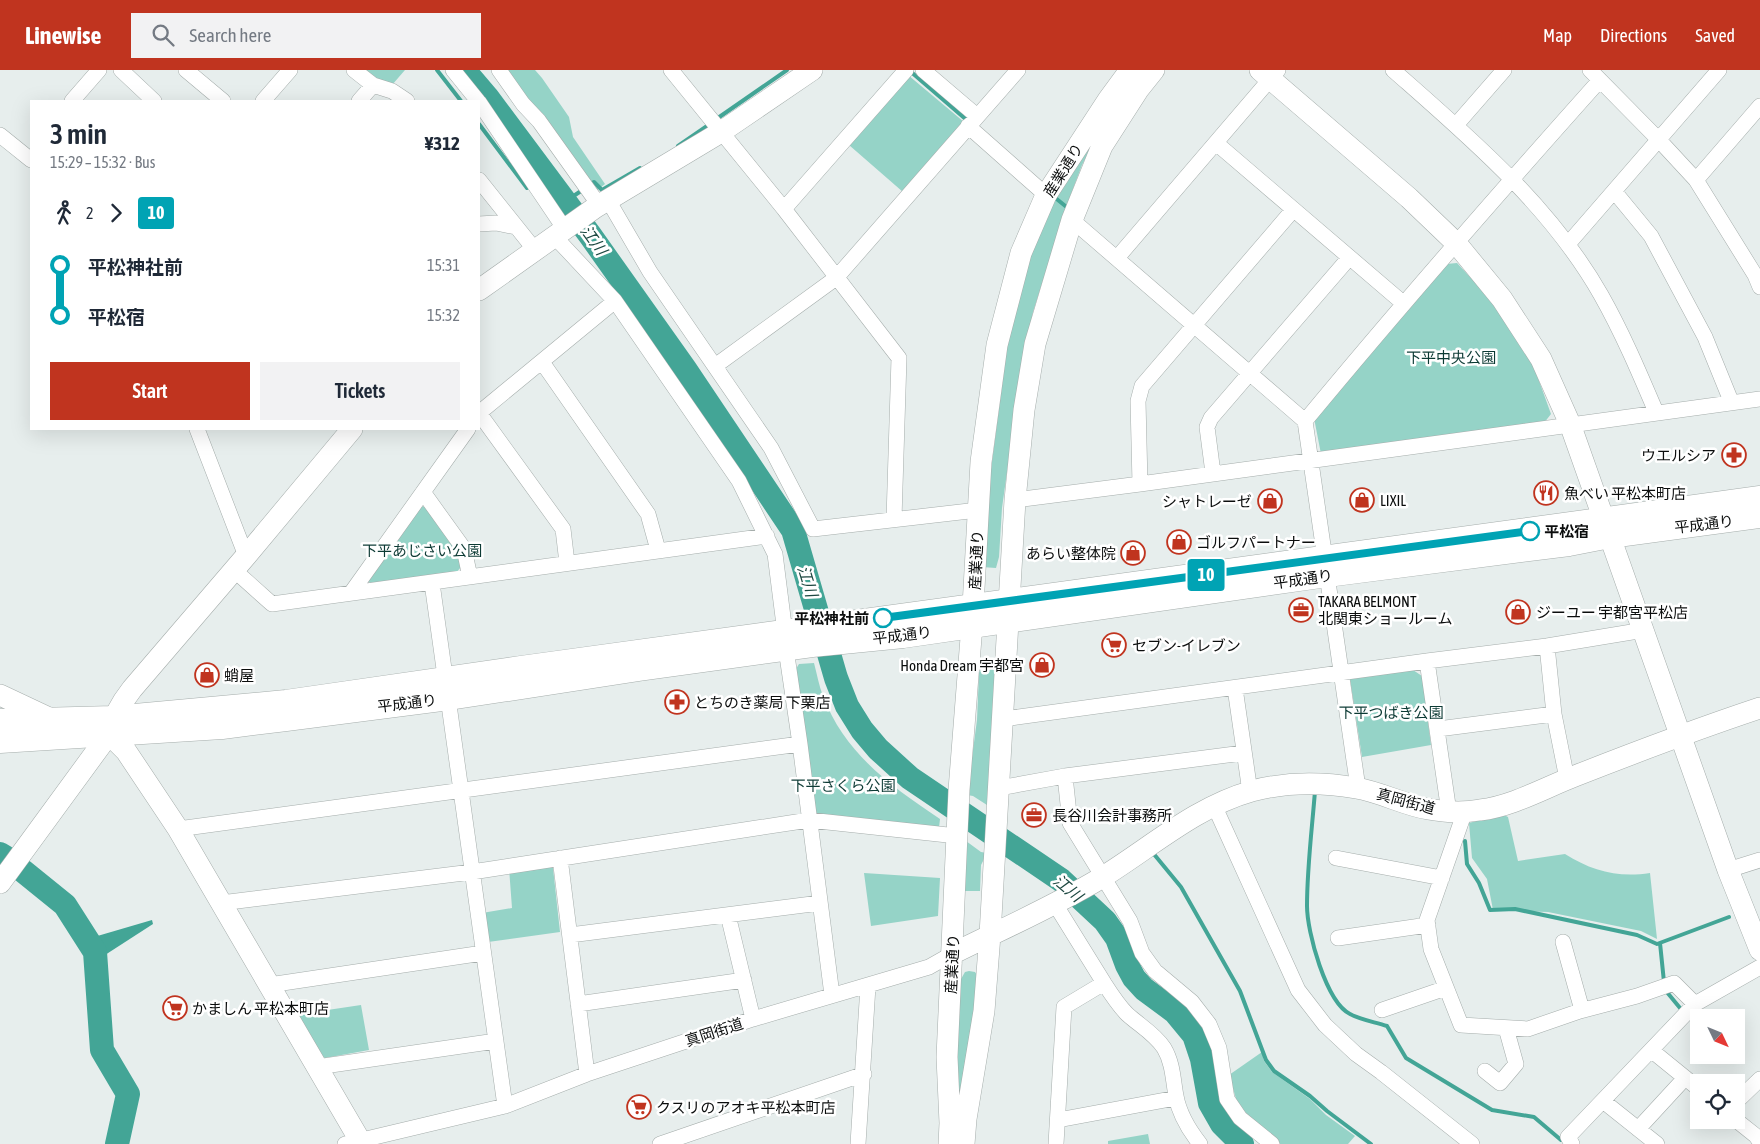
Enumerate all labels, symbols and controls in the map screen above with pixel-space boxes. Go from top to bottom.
search box [131,13,481,58]
icon: search [149,21,177,49]
text: Linewise [25,22,101,49]
text: Search here [189,24,271,46]
text: Map [1543,25,1572,46]
text: Directions [1600,25,1667,46]
text: Saved [1695,25,1735,46]
text: 3 min [50,118,107,150]
text: ¥312 [425,132,460,154]
street label: 産業通り [1040,140,1086,200]
text: 15:29 – 15:32 · Bus [50,153,155,171]
icon: walk [50,199,78,227]
icon: forward [102,199,130,227]
text: 10 [148,202,164,223]
text: 2 [86,204,94,222]
water label: 江川 [577,222,612,260]
text: 平松神社前 [88,256,183,278]
text: 15:31 [427,256,460,274]
text: 平松宿 [88,306,145,328]
text: 15:32 [427,306,460,324]
park label: 下平中央公園 [1406,349,1496,366]
button: Start [50,362,250,420]
button: Tickets [260,362,460,420]
pharmacy icon: ウエルシア [1721,442,1747,468]
place label: ウエルシア [1641,447,1716,464]
restaurant icon: 魚べい 平松本町店 [1533,480,1559,506]
place label: 魚べい 平松本町店 [1564,485,1686,502]
shop icon: LIXIL [1349,487,1375,513]
shop icon: シャトレーゼ [1257,488,1283,514]
place label: LIXIL [1380,492,1406,509]
place label: シャトレーゼ [1162,493,1252,510]
street label: 平成通り [1673,512,1735,536]
marker: 平松宿 [1520,521,1540,541]
place label: 平松宿 [1544,523,1589,540]
shop icon: ゴルフパートナー [1166,529,1192,555]
street label: 産業通り [966,530,986,590]
place label: ゴルフパートナー [1196,534,1316,551]
shop icon: あらい整体院 [1120,540,1146,566]
park label: 下平あじさい公園 [362,542,482,559]
place label: あらい整体院 [1026,545,1116,562]
line badge: 10 [1184,559,1228,591]
water label: 江川 [795,563,822,601]
text: 10 [1198,564,1214,585]
street label: 平成通り [1272,566,1334,592]
place label: TAKARA BELMONT 北関東ショールーム [1318,593,1453,627]
office icon: TAKARA BELMONT 北関東ショールーム [1288,597,1314,623]
shop icon: ジーユー 宇都宮平松店 [1505,599,1531,625]
place label: ジーユー 宇都宮平松店 [1536,604,1688,621]
marker: 平松神社前 [873,608,893,628]
place label: 平松神社前 [794,610,869,627]
street label: 平成通り [871,623,933,647]
supermarket icon: セブン-イレブン [1101,632,1127,658]
place label: セブン-イレブン [1132,637,1241,654]
shop icon: Honda Dream 宇都宮 [1029,652,1055,678]
place label: Honda Dream 宇都宮 [900,657,1024,674]
shop icon: 蛸屋 [194,662,220,688]
place label: 蛸屋 [224,667,254,684]
pharmacy icon: とちのき薬局 下栗店 [664,689,690,715]
street label: 平成通り [376,691,438,715]
place label: とちのき薬局 下栗店 [694,694,831,711]
park label: 下平つばき公園 [1338,704,1444,721]
park label: 下平さくら公園 [790,777,896,794]
street label: 真岡街道 [1375,785,1437,817]
office icon: 長谷川会計事務所 [1021,802,1047,828]
place label: 長谷川会計事務所 [1052,807,1172,824]
water label: 江川 [1050,871,1088,906]
street label: 産業通り [942,934,962,994]
supermarket icon: かましん 平松本町店 [162,995,188,1021]
place label: かましん 平松本町店 [192,1000,329,1017]
north arrow [1690,1009,1745,1064]
map controls [1690,1009,1745,1129]
street label: 真岡街道 [683,1015,745,1049]
button: locate [1690,1074,1745,1129]
supermarket icon: クスリのアオキ平松本町店 [626,1094,652,1120]
place label: クスリのアオキ平松本町店 [656,1099,836,1116]

